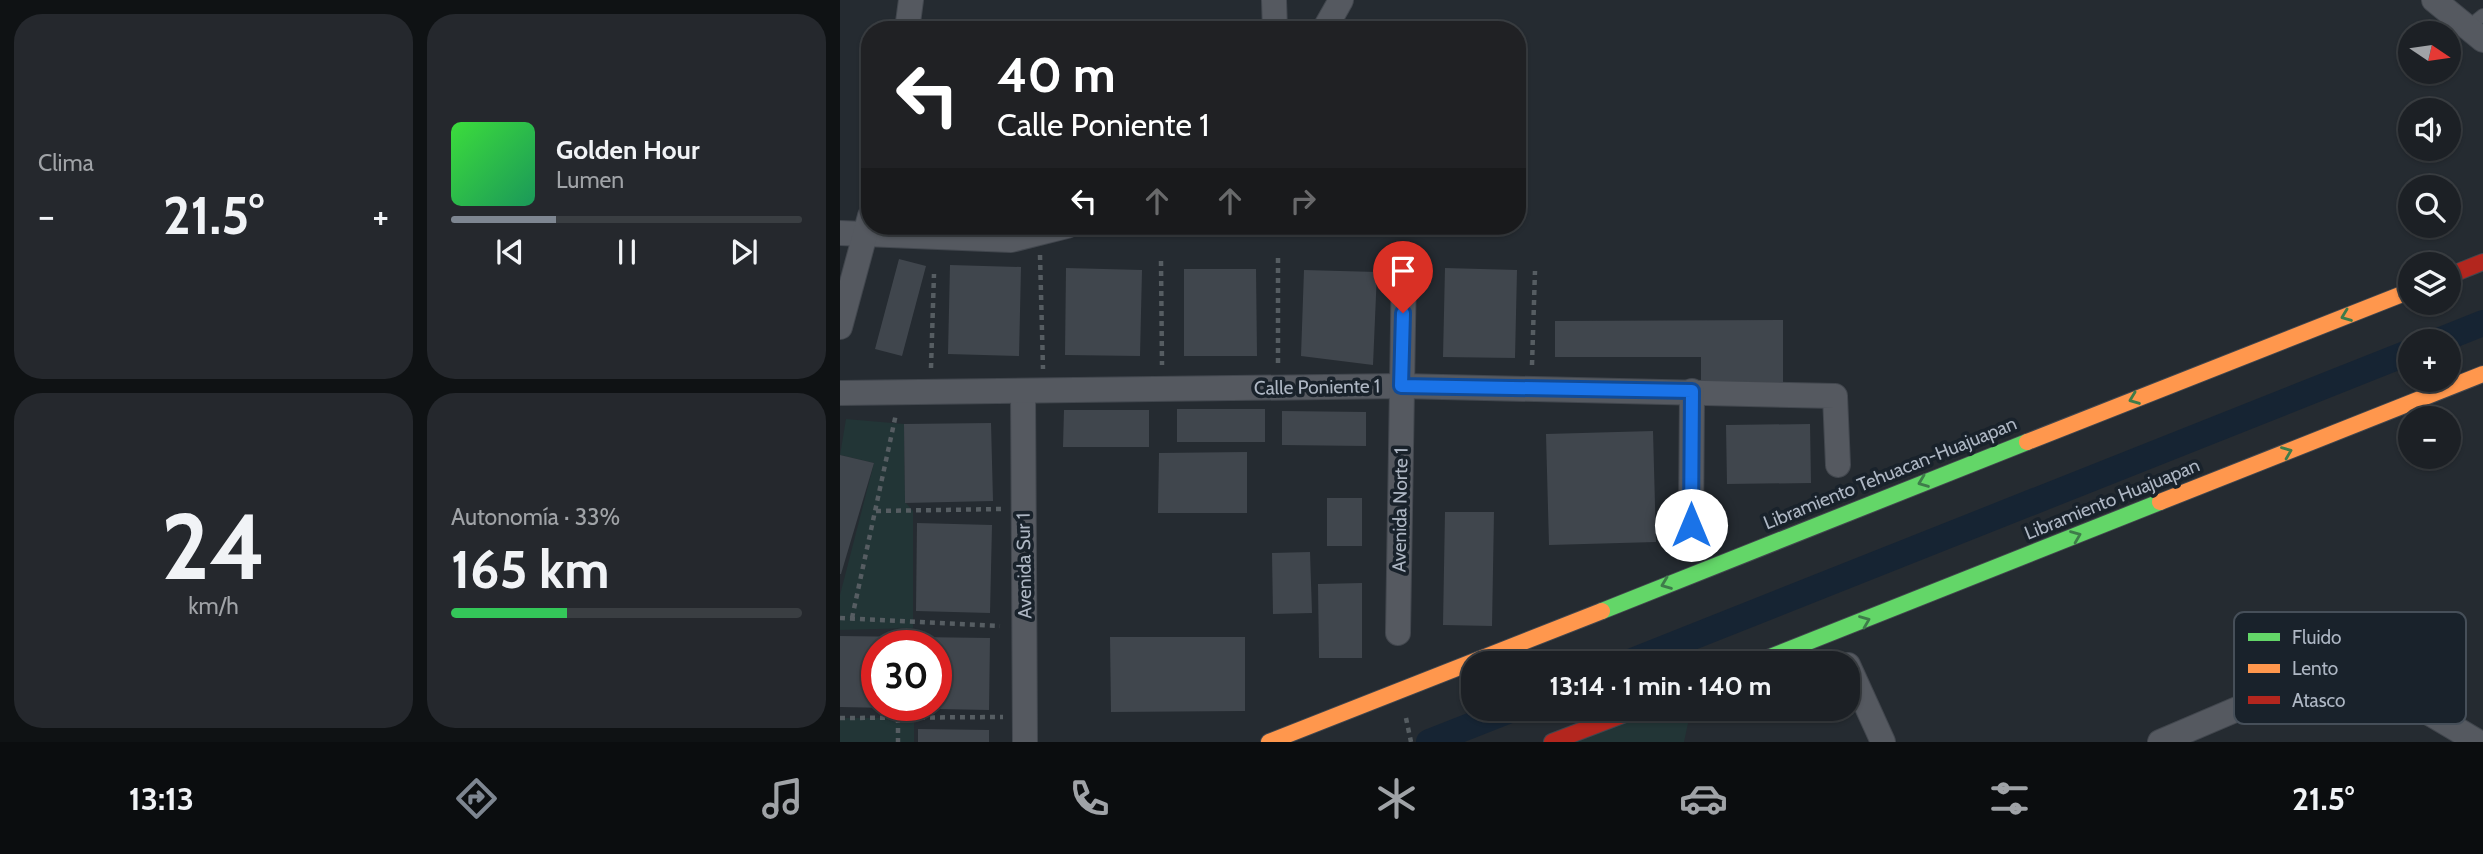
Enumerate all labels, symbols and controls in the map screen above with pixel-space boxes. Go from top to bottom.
north arrow [2398,21,2460,84]
map controls [2398,21,2461,469]
text: 40 m [997,45,1116,104]
icon: left [882,49,973,140]
button: sound [2398,98,2461,161]
text: Calle Poniente 1 [997,105,1209,144]
text: Golden Hour [556,134,699,166]
text: Clima [38,149,94,177]
text: Lumen [556,166,624,194]
button: search [2398,175,2461,238]
icon: left [1065,182,1103,220]
icon: ahead [1138,182,1176,220]
icon: ahead [1211,182,1249,220]
icon: right [1284,182,1322,220]
text: 21.5° [163,184,264,247]
text: − [38,192,55,239]
text: + [372,192,389,239]
icon: previous [491,233,529,271]
icon: pause [608,233,646,271]
icon: next [725,233,763,271]
pin [1373,241,1433,313]
icon: arrive [1384,252,1422,290]
button: layers [2398,252,2461,315]
one-way arrow [2341,307,2353,321]
button: + [2398,329,2461,392]
street label: Calle Poniente 1 [1254,374,1380,400]
one-way arrow [2129,390,2141,404]
button: − [2398,406,2461,469]
street label: Libramiento Tehuacan-Huajuapan [1760,412,2020,534]
one-way arrow [2281,446,2293,460]
street label: Avenida Norte 1 [1387,447,1413,573]
street label: Libramiento Huajuapan [2021,453,2203,545]
one-way arrow [1917,473,1929,487]
position arrow [1654,488,1728,562]
text: 24 [161,491,266,602]
text: Autonomía · 33% [451,503,620,531]
street label: Avenida Sur 1 [1012,513,1036,619]
one-way arrow [2069,531,2081,545]
text: 165 km [451,538,609,601]
one-way arrow [1660,576,1672,590]
text: km/h [188,592,239,620]
legend [2234,612,2466,724]
one-way arrow [1858,615,1870,629]
text: Fluido [2292,626,2341,649]
speed limit sign: 30 [861,630,952,721]
text: Lento [2292,657,2338,680]
text: 13:14 · 1 min · 140 m [1550,670,1771,702]
text: Atasco [2292,689,2346,712]
icon: directions [452,774,501,823]
icon: music [758,774,807,823]
icon: phone [1065,774,1114,823]
icon: climate [1372,774,1421,823]
icon: car [1679,774,1728,823]
icon: filters [1985,774,2034,823]
text: 13:13 [129,779,194,818]
text: 21.5° [2292,779,2354,818]

